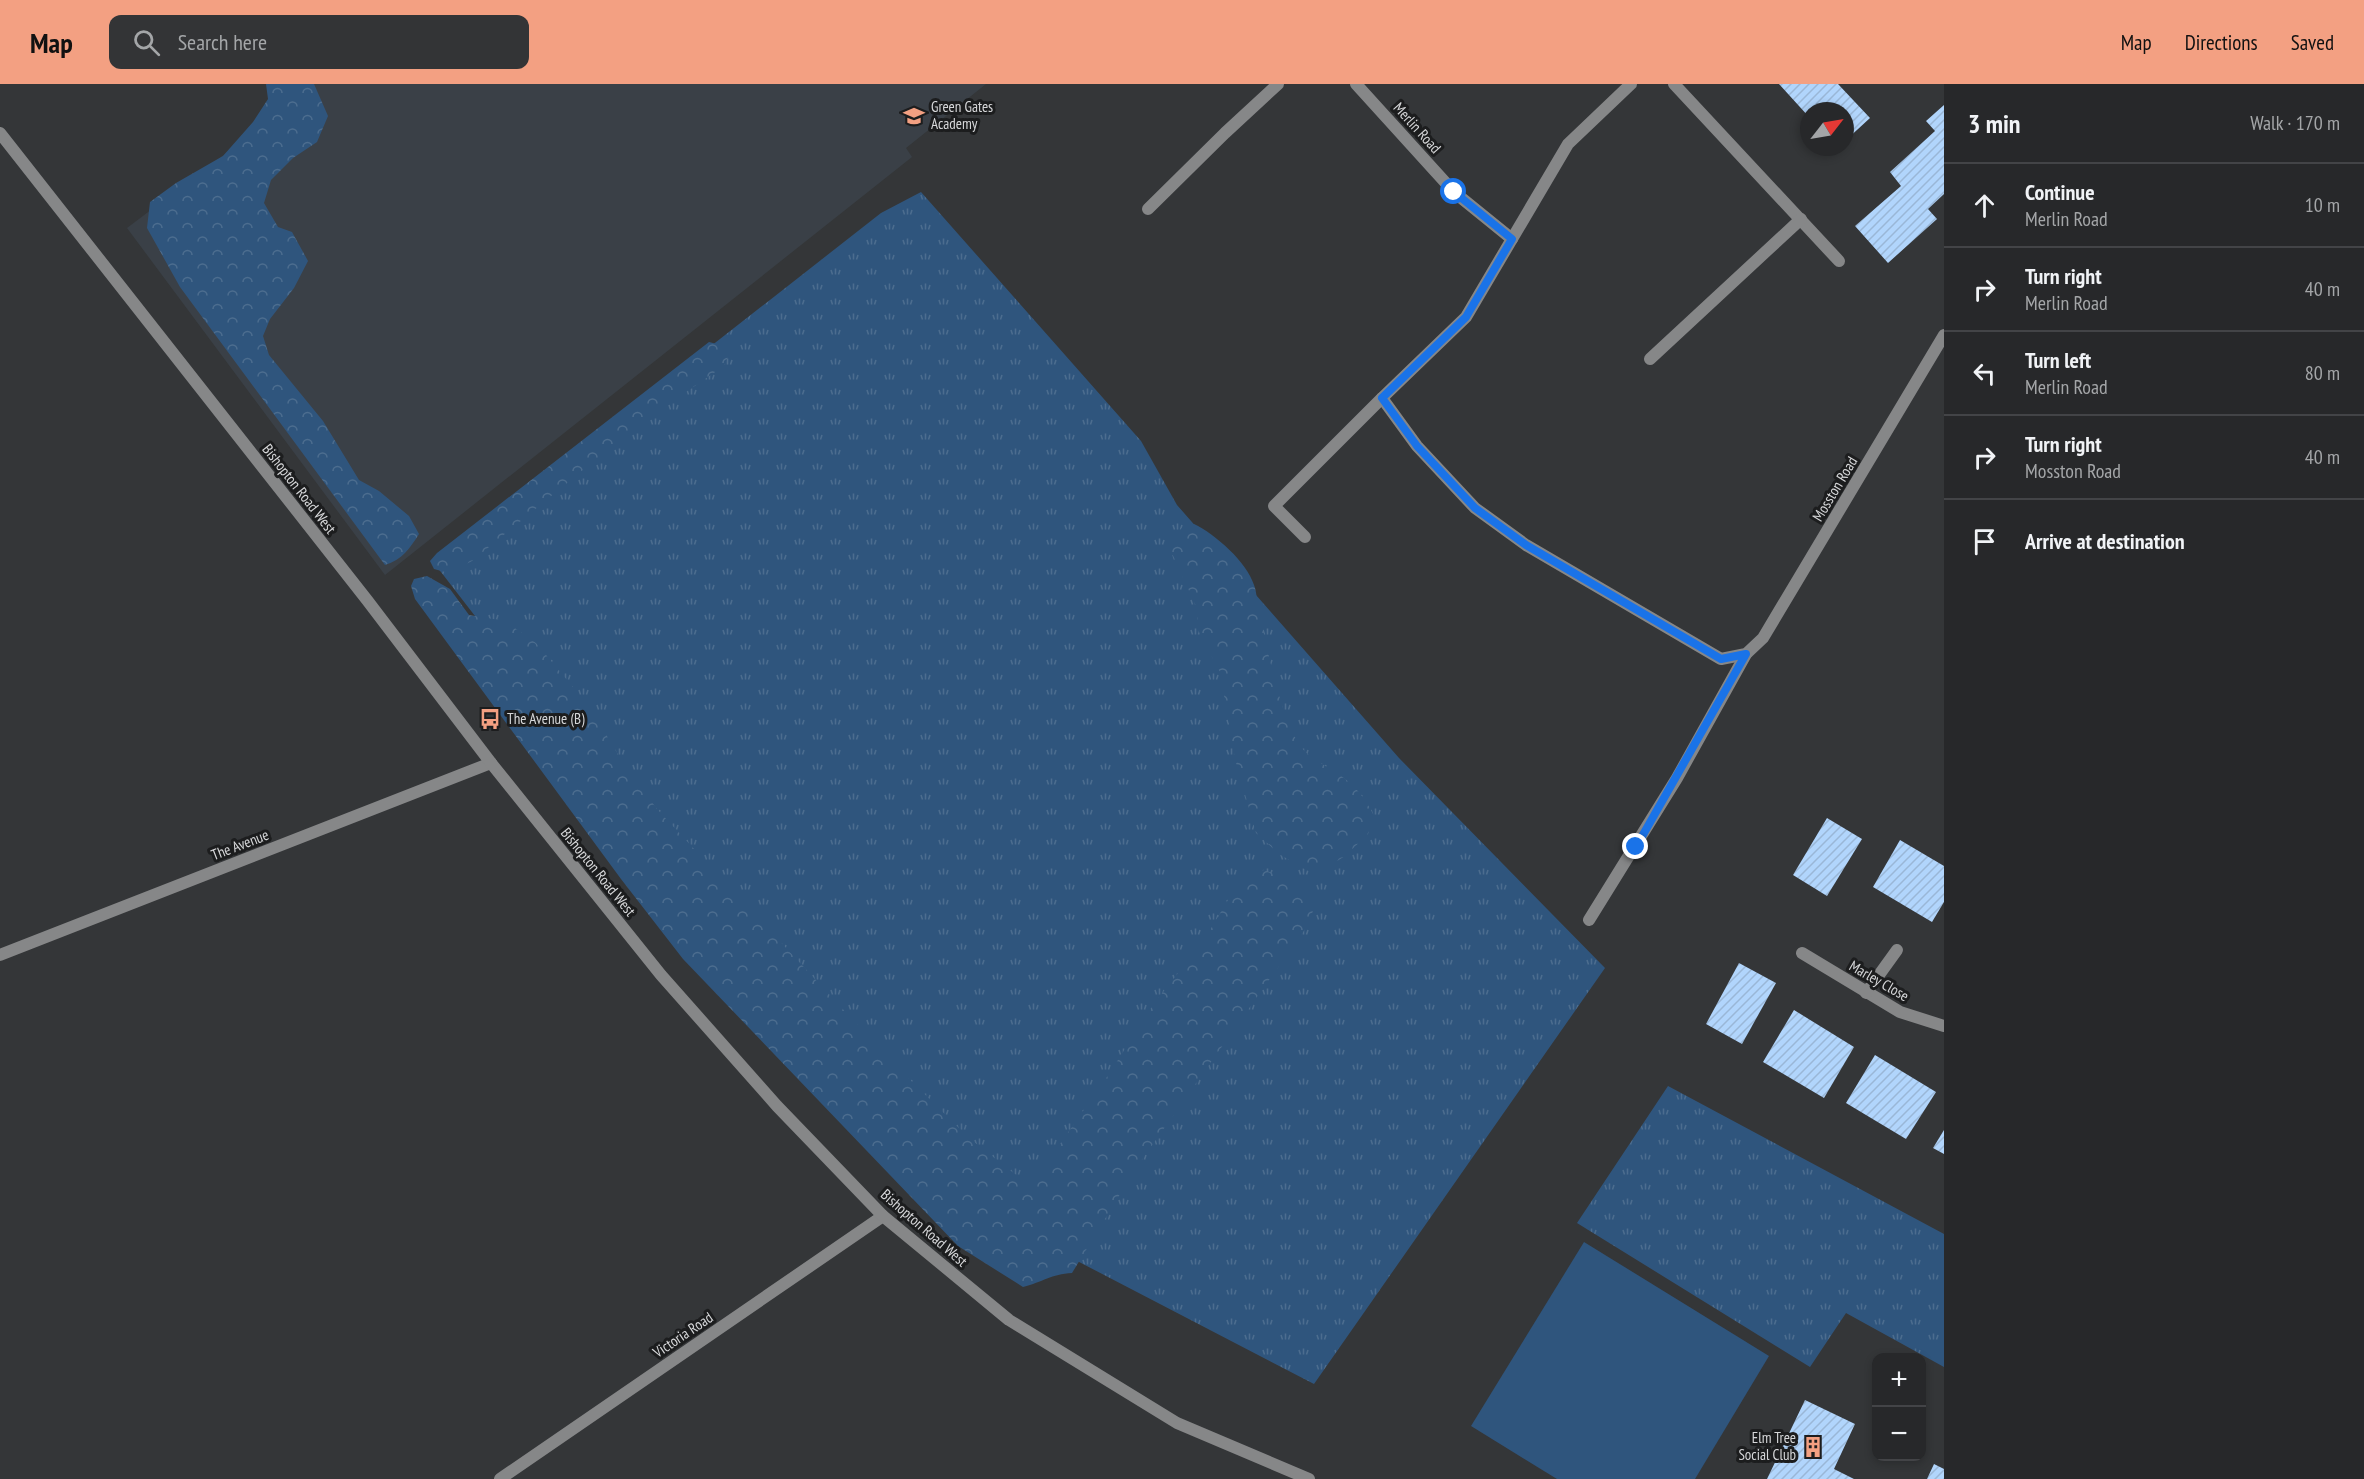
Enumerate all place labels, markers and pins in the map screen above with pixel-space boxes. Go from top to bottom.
place label: Green Gates Academy [931,97,993,133]
school or university icon: Green Gates Academy [902,104,926,128]
bus stop icon: The Avenue (B) [478,707,502,731]
place label: The Avenue (B) [507,709,585,728]
place label: Elm Tree Social Club [1738,1428,1796,1464]
building icon: Elm Tree Social Club [1801,1435,1825,1459]

